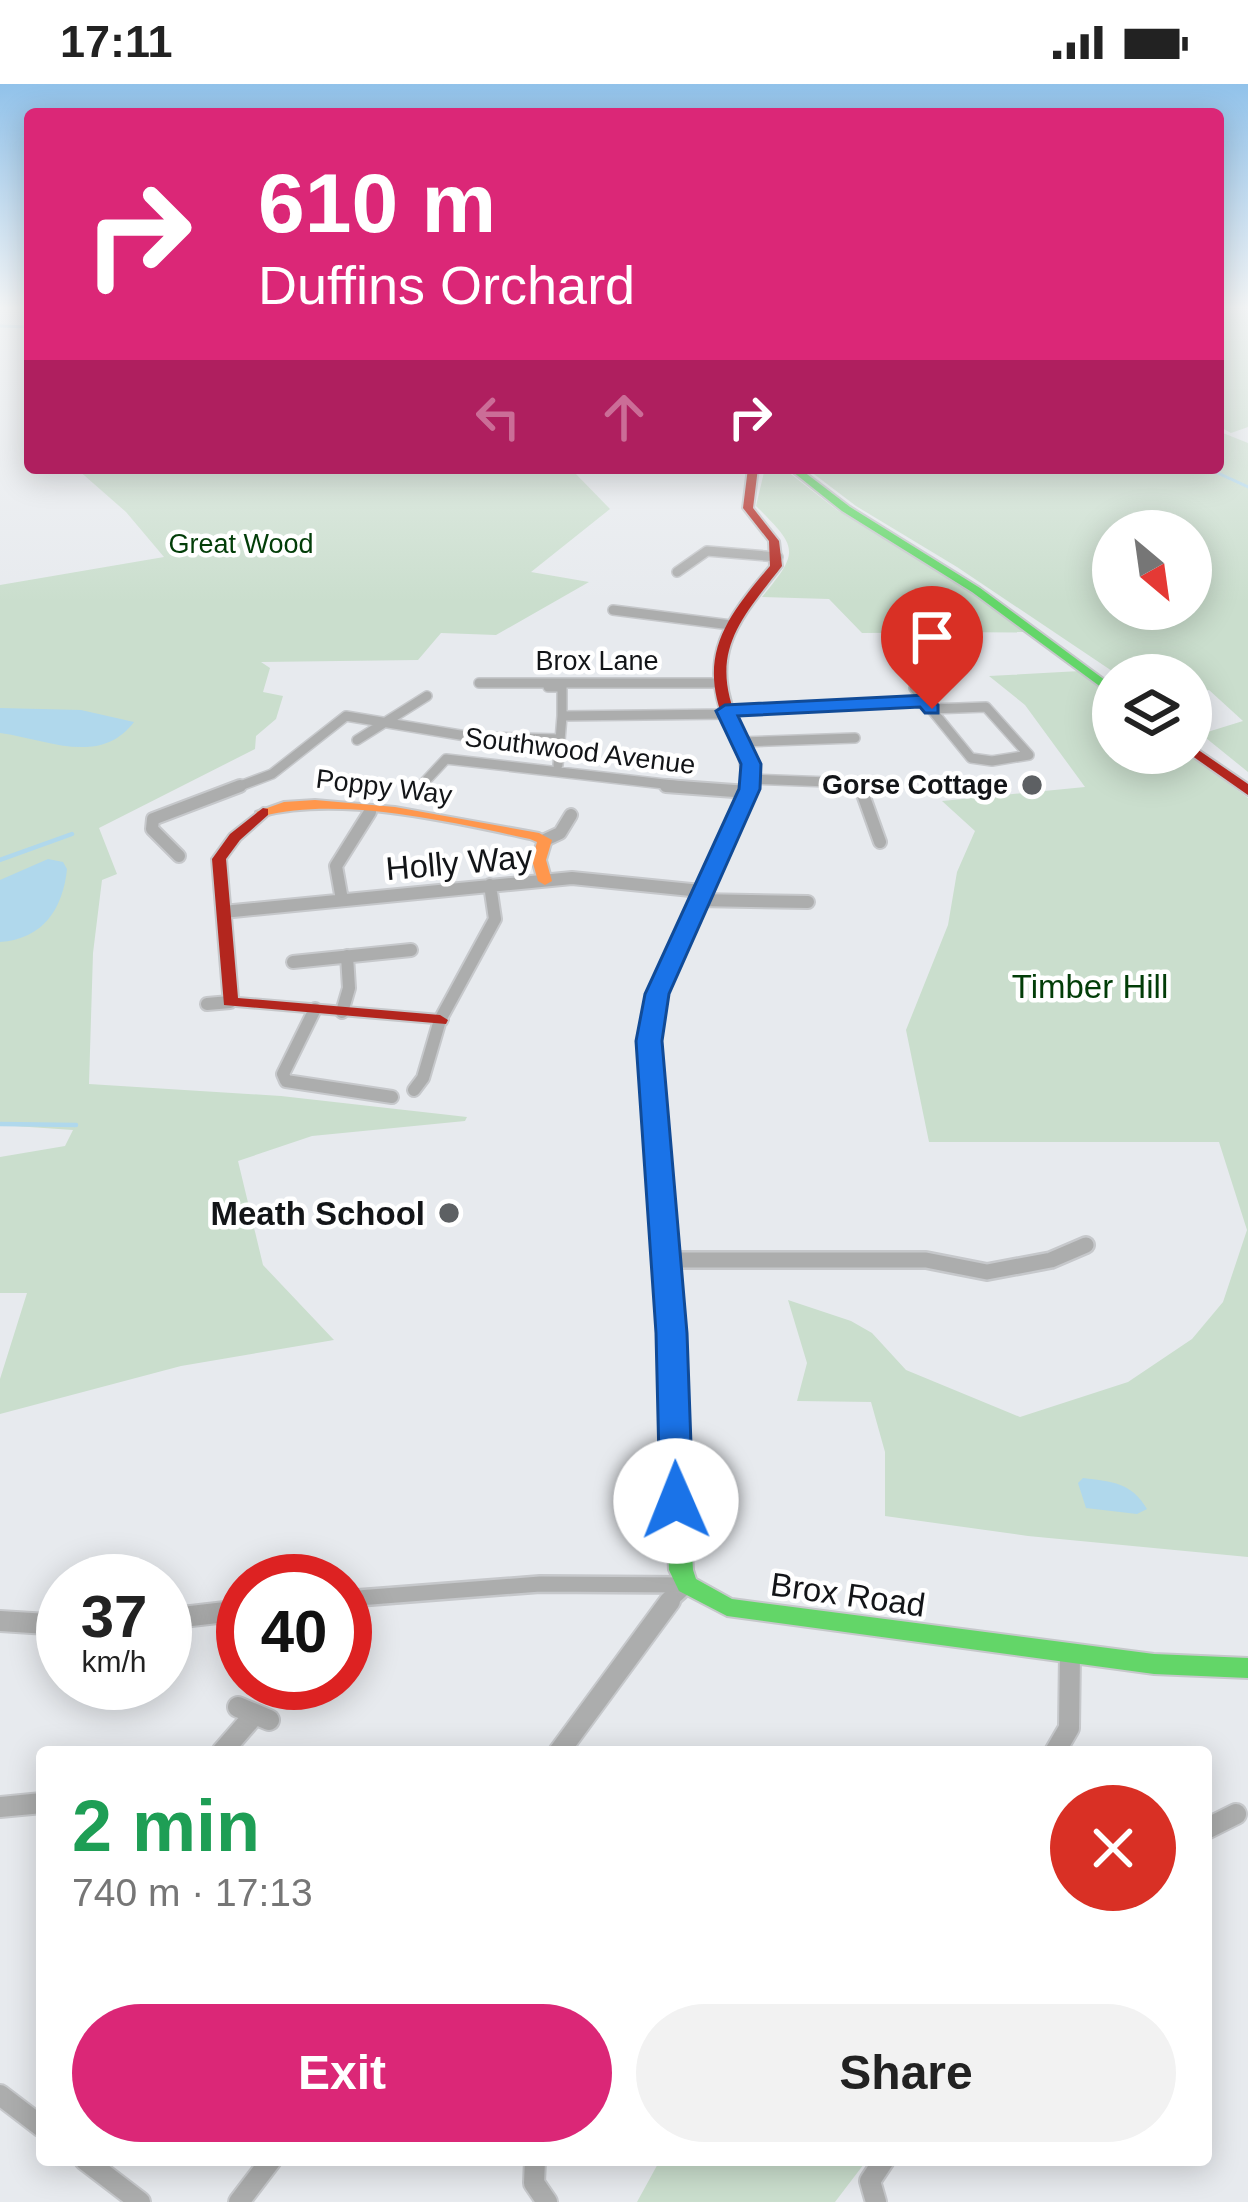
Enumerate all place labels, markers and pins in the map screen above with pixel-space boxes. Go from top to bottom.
pin [881,586,983,709]
place label: Gorse Cottage [822,770,1008,800]
marker: Gorse Cottage [1019,772,1045,798]
place label: Meath School [210,1195,425,1232]
marker: Meath School [436,1200,462,1226]

